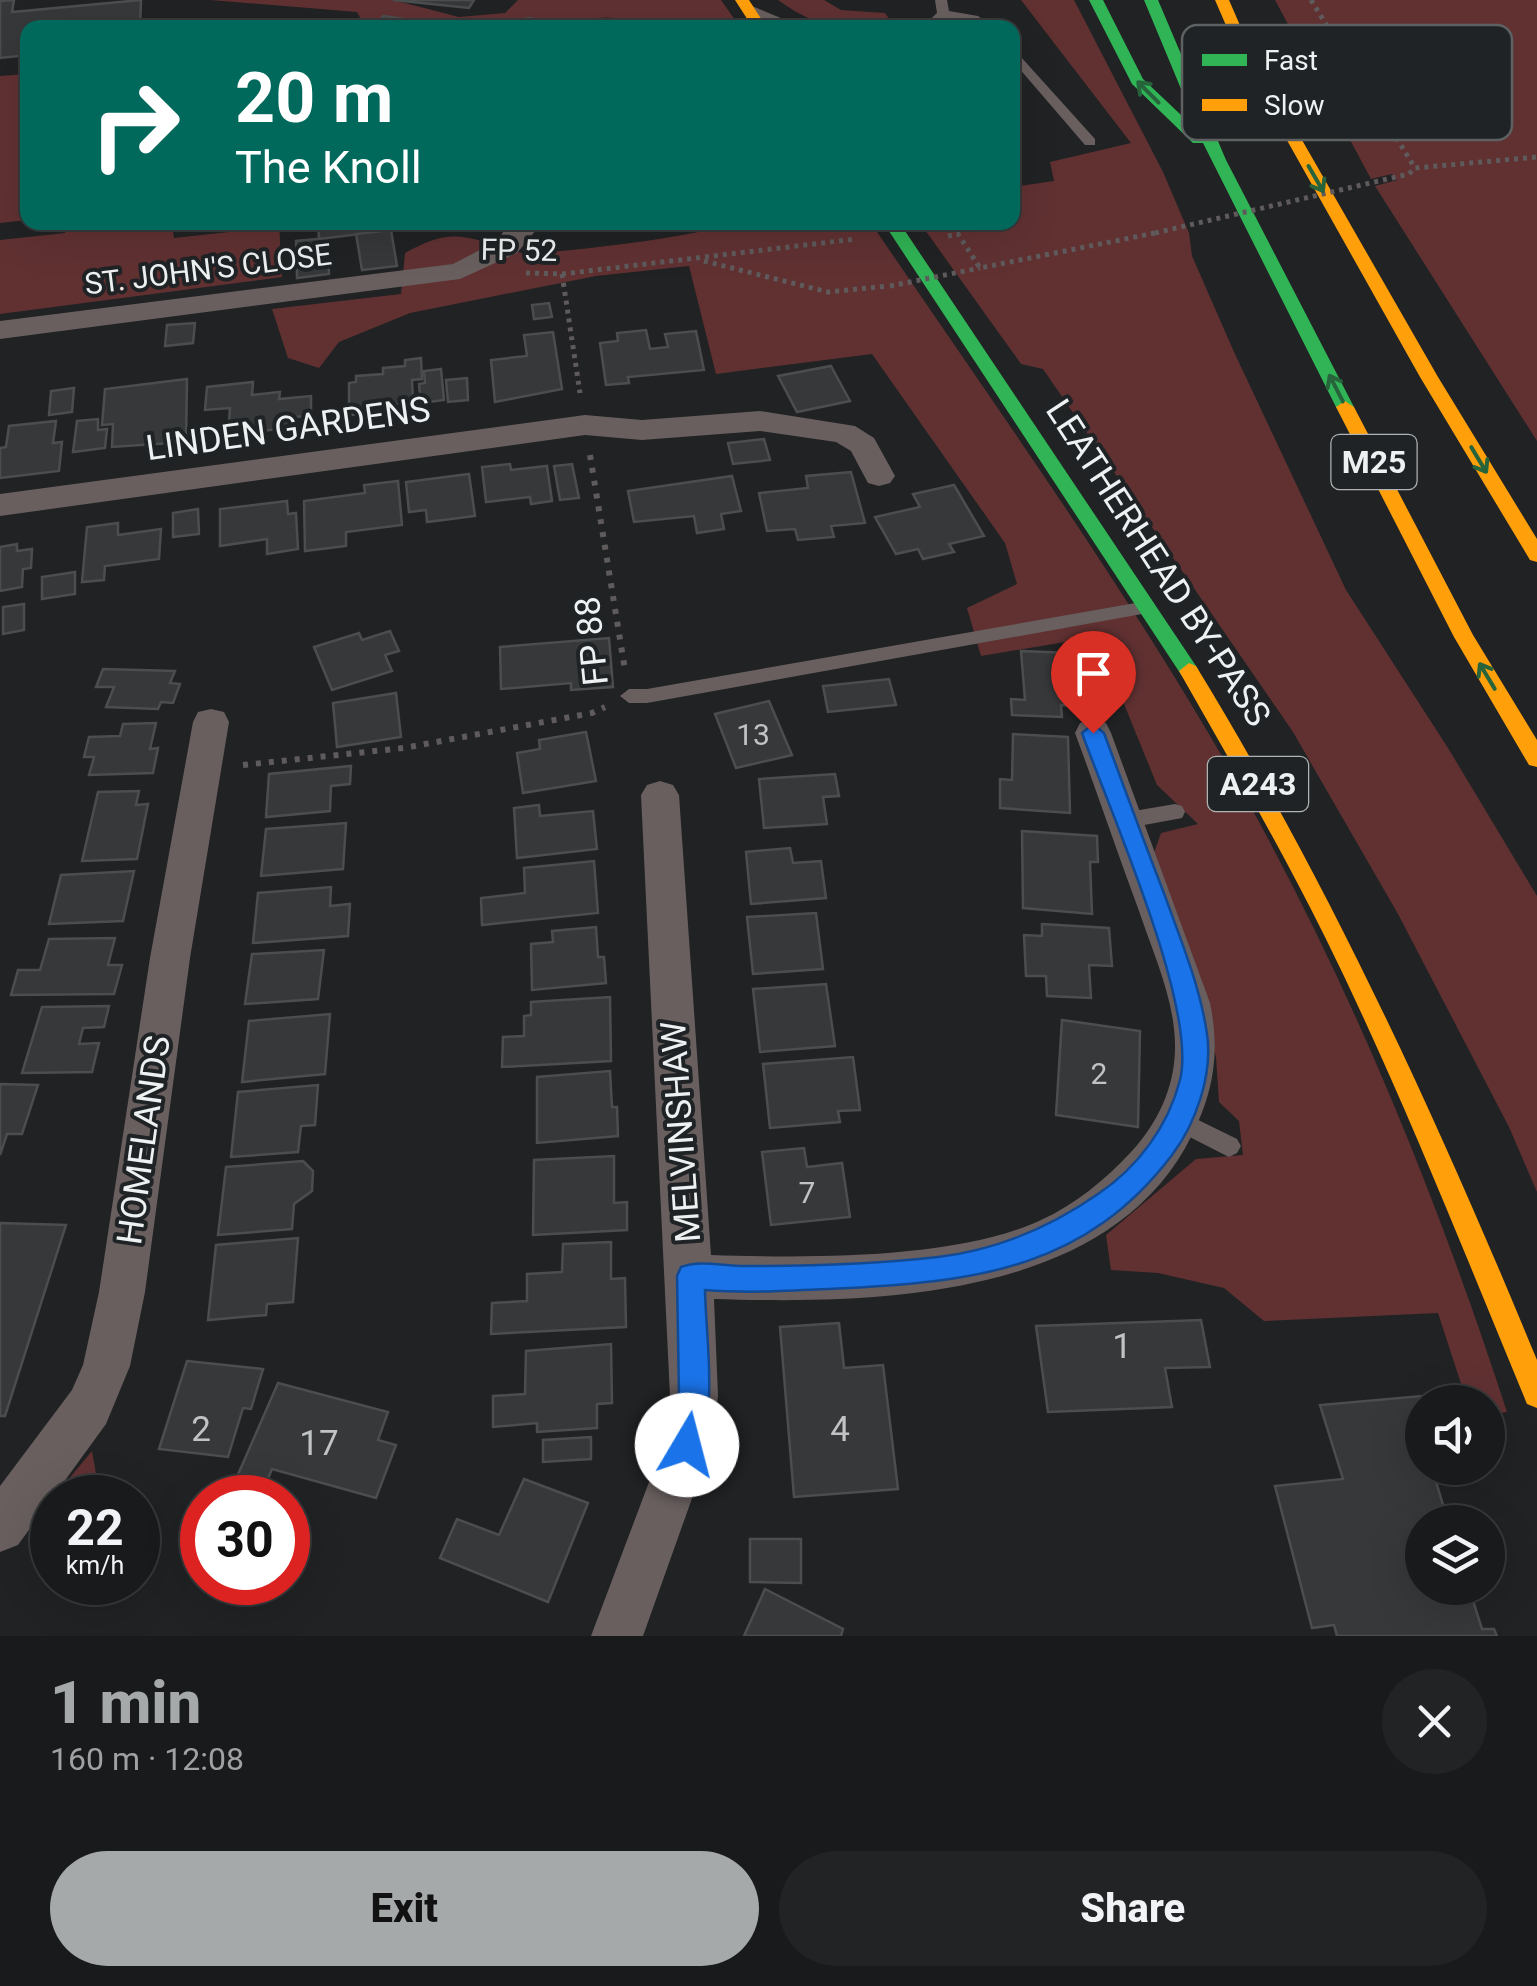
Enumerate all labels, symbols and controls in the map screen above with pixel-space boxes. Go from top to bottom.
legend [1182,25,1512,140]
text: Fast [1264,44,1318,77]
text: 20 m [235,57,393,139]
icon: right [70,60,200,190]
one-way arrow [1137,80,1161,104]
text: Slow [1264,89,1324,122]
text: The Knoll [235,141,422,194]
one-way arrow [1307,164,1327,193]
street label: FP 52 [480,232,558,268]
street label: ST. JOHN'S CLOSE [82,236,334,302]
one-way arrow [1326,374,1345,404]
street label: LINDEN GARDENS [143,389,433,469]
street label: LEATHERHEAD BY-PASS [1037,392,1279,734]
road number: M25 [1332,435,1416,489]
one-way arrow [1469,445,1489,474]
street label: FP 88 [567,594,617,688]
pin [1051,631,1136,734]
icon: arrive [1066,646,1121,701]
one-way arrow [1477,662,1497,691]
house number: 13 [736,717,770,752]
road number: A243 [1208,757,1308,811]
street label: MELVINSHAW [653,1020,709,1244]
street label: HOMELANDS [109,1033,179,1247]
house number: 2 [1091,1056,1107,1091]
house number: 7 [799,1175,815,1210]
house number: 1 [1112,1326,1132,1367]
map controls [1405,1385,1505,1605]
button: sound [1405,1385,1505,1485]
position arrow [635,1393,739,1497]
house number: 2 [191,1409,211,1450]
house number: 4 [830,1409,850,1450]
house number: 17 [299,1423,339,1464]
speed limit sign: 30 [180,1475,310,1605]
text: 22 [66,1499,124,1557]
button: layers [1405,1505,1505,1605]
text: km/h [66,1551,124,1580]
text: 1 min [50,1667,201,1738]
button: close [1382,1669,1487,1774]
text: 160 m · 12:08 [50,1740,244,1778]
button: Exit [50,1851,759,1966]
button: Share [779,1851,1487,1966]

